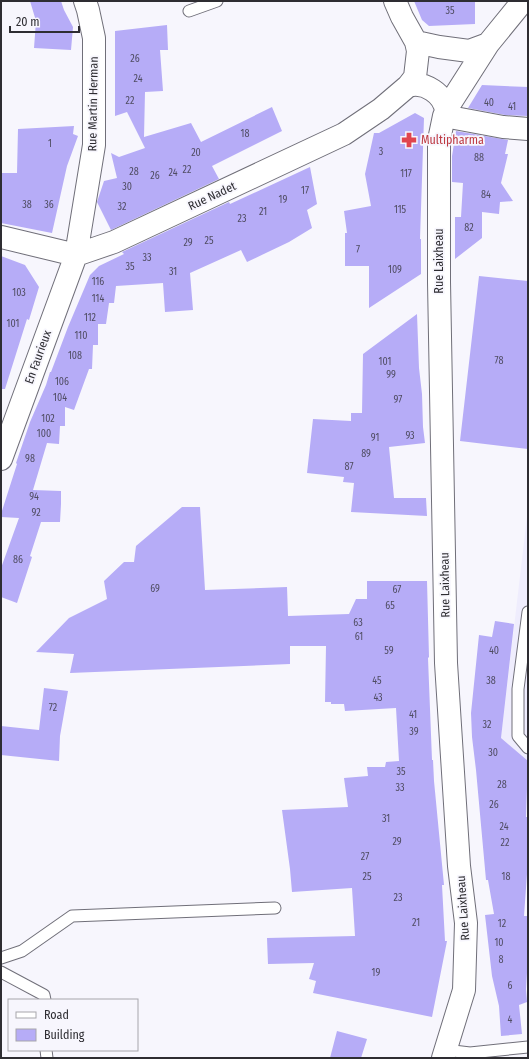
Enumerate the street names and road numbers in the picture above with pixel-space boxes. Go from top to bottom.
street label: Rue Martin Herman [85,56,101,152]
street label: Rue Nadet [186,179,238,213]
street label: Rue Laixheau [432,228,446,294]
street label: En Faurieux [22,328,54,386]
street label: Rue Laixheau [437,552,453,618]
street label: Rue Laixheau [454,875,472,941]

